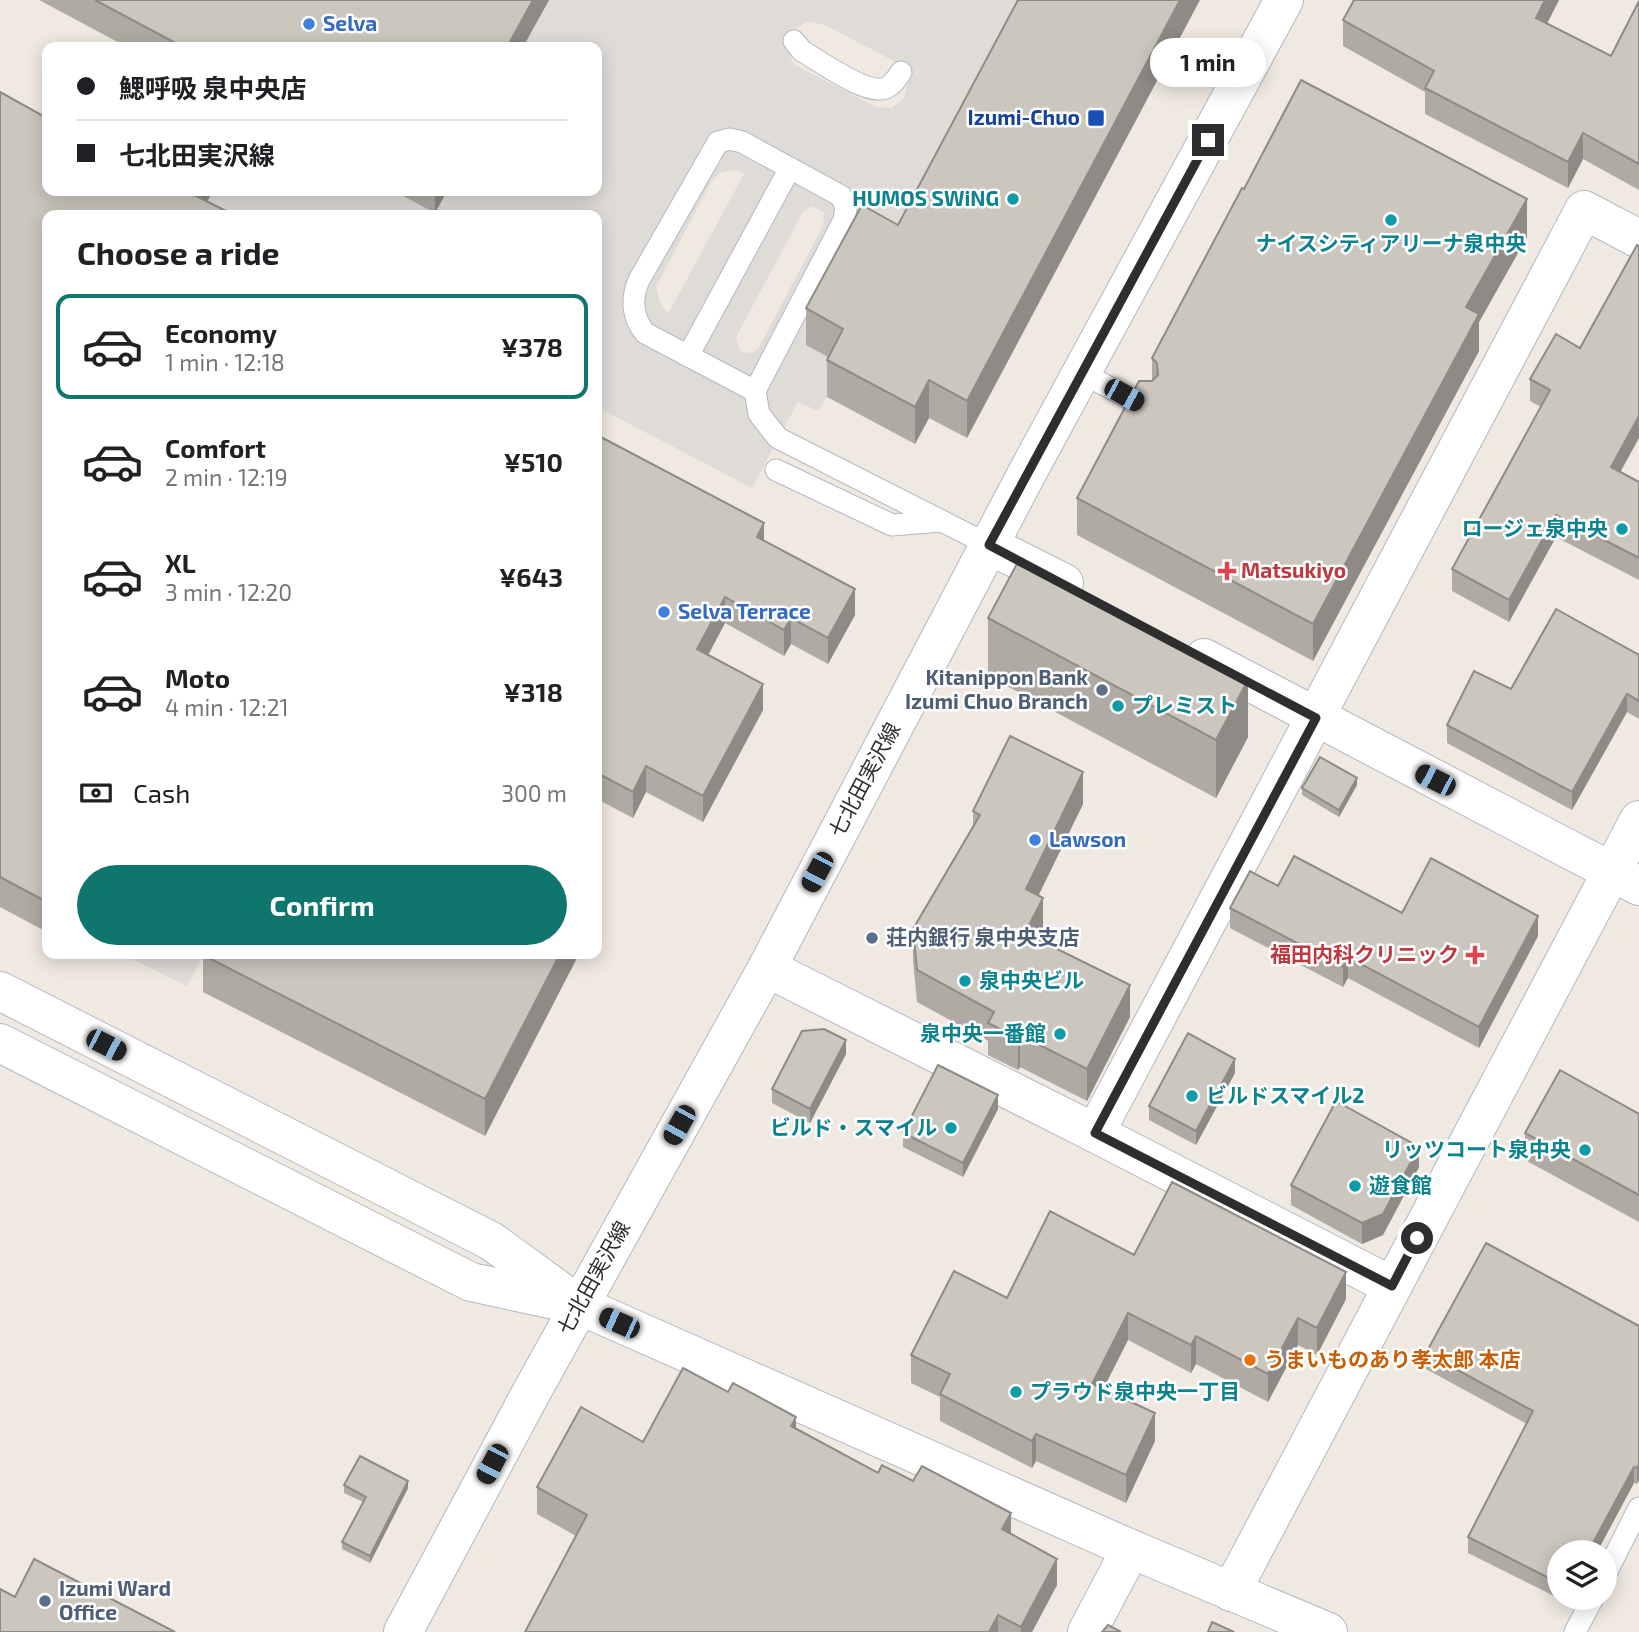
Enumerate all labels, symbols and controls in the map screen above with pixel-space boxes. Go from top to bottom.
place label: Selva [323,10,377,35]
marker: Selva [301,16,317,32]
callout: 1 min [1150,38,1266,88]
text: 1 min [1180,48,1236,76]
text: 鰓呼吸 泉中央店 [119,72,307,103]
place label: Izumi-Chuo [968,104,1080,129]
marker: Izumi-Chuo [1086,108,1106,128]
route end [1192,124,1224,156]
text: 七北田実沢線 [119,139,275,170]
place label: HUMOS SWiNG [852,185,999,210]
marker: HUMOS SWiNG [1005,191,1021,207]
marker: ナイスシティアリーナ泉中央 [1383,212,1399,228]
place label: ナイスシティアリーナ泉中央 [1255,230,1527,255]
text: Choose a ride [77,233,280,271]
icon: car [81,315,144,378]
text: Economy [165,317,277,348]
text: ¥378 [501,331,563,362]
text: 1 min · 12:18 [165,348,285,376]
car [1101,376,1148,414]
icon: car [81,430,144,493]
text: Comfort [165,432,266,463]
text: ¥510 [504,446,563,477]
text: 2 min · 12:19 [165,463,288,491]
place label: ロージェ泉中央 [1461,515,1608,540]
marker: ロージェ泉中央 [1614,521,1630,537]
icon: car [81,545,144,608]
text: XL [165,547,196,578]
place label: Matsukiyo [1241,557,1346,583]
text: ¥643 [499,561,563,592]
marker: Matsukiyo [1219,563,1235,579]
text: 3 min · 12:20 [165,578,292,606]
place label: Selva Terrace [678,598,811,623]
marker: Selva Terrace [656,604,672,620]
icon: car [81,660,144,723]
text: Moto [165,662,230,693]
place label: Kitanippon Bank Izumi Chuo Branch [905,664,1088,713]
text: ¥318 [504,676,563,707]
marker: Kitanippon Bank Izumi Chuo Branch [1094,682,1110,698]
place label: プレミスト [1132,692,1237,717]
text: 4 min · 12:21 [165,693,289,721]
marker: プレミスト [1110,698,1126,714]
street label: 七北田実沢線 [823,718,904,841]
car [1412,761,1459,799]
icon: cash [77,774,115,812]
text: Cash [133,777,190,808]
text: 300 m [501,779,567,807]
place label: Lawson [1049,826,1126,851]
marker: Lawson [1027,832,1043,848]
car [798,849,837,895]
button: Confirm [77,865,567,945]
place label: 荘内銀行 泉中央支店 [886,924,1080,949]
marker: 荘内銀行 泉中央支店 [864,930,880,946]
place label: 福田内科クリニック [1270,941,1459,966]
marker: 福田内科クリニック [1465,945,1485,965]
place label: 泉中央ビル [979,967,1084,992]
marker: 泉中央ビル [957,973,973,989]
place label: 泉中央一番館 [920,1020,1046,1045]
car [83,1026,130,1064]
marker: 泉中央一番館 [1052,1026,1068,1042]
place label: ビルドスマイル2 [1206,1082,1365,1107]
marker: ビルドスマイル2 [1184,1088,1200,1104]
car [660,1102,699,1148]
place label: ビルド・スマイル [770,1114,937,1139]
marker: ビルド・スマイル [943,1120,959,1136]
place label: リッツコート泉中央 [1382,1136,1571,1161]
marker: リッツコート泉中央 [1577,1142,1593,1158]
place label: 遊食館 [1369,1172,1432,1197]
marker: 遊食館 [1347,1178,1363,1194]
street label: 七北田実沢線 [551,1216,634,1338]
route start [1401,1222,1433,1254]
car [596,1305,643,1341]
place label: うまいものあり孝太郎 本店 [1264,1346,1521,1371]
marker: うまいものあり孝太郎 本店 [1242,1352,1258,1368]
place label: プラウド泉中央一丁目 [1030,1378,1240,1403]
marker: プラウド泉中央一丁目 [1008,1384,1024,1400]
car [473,1441,512,1487]
map controls [1547,1540,1617,1610]
button: layers [1547,1540,1617,1610]
place label: Izumi Ward Office [59,1575,171,1624]
marker: Izumi Ward Office [37,1593,53,1609]

